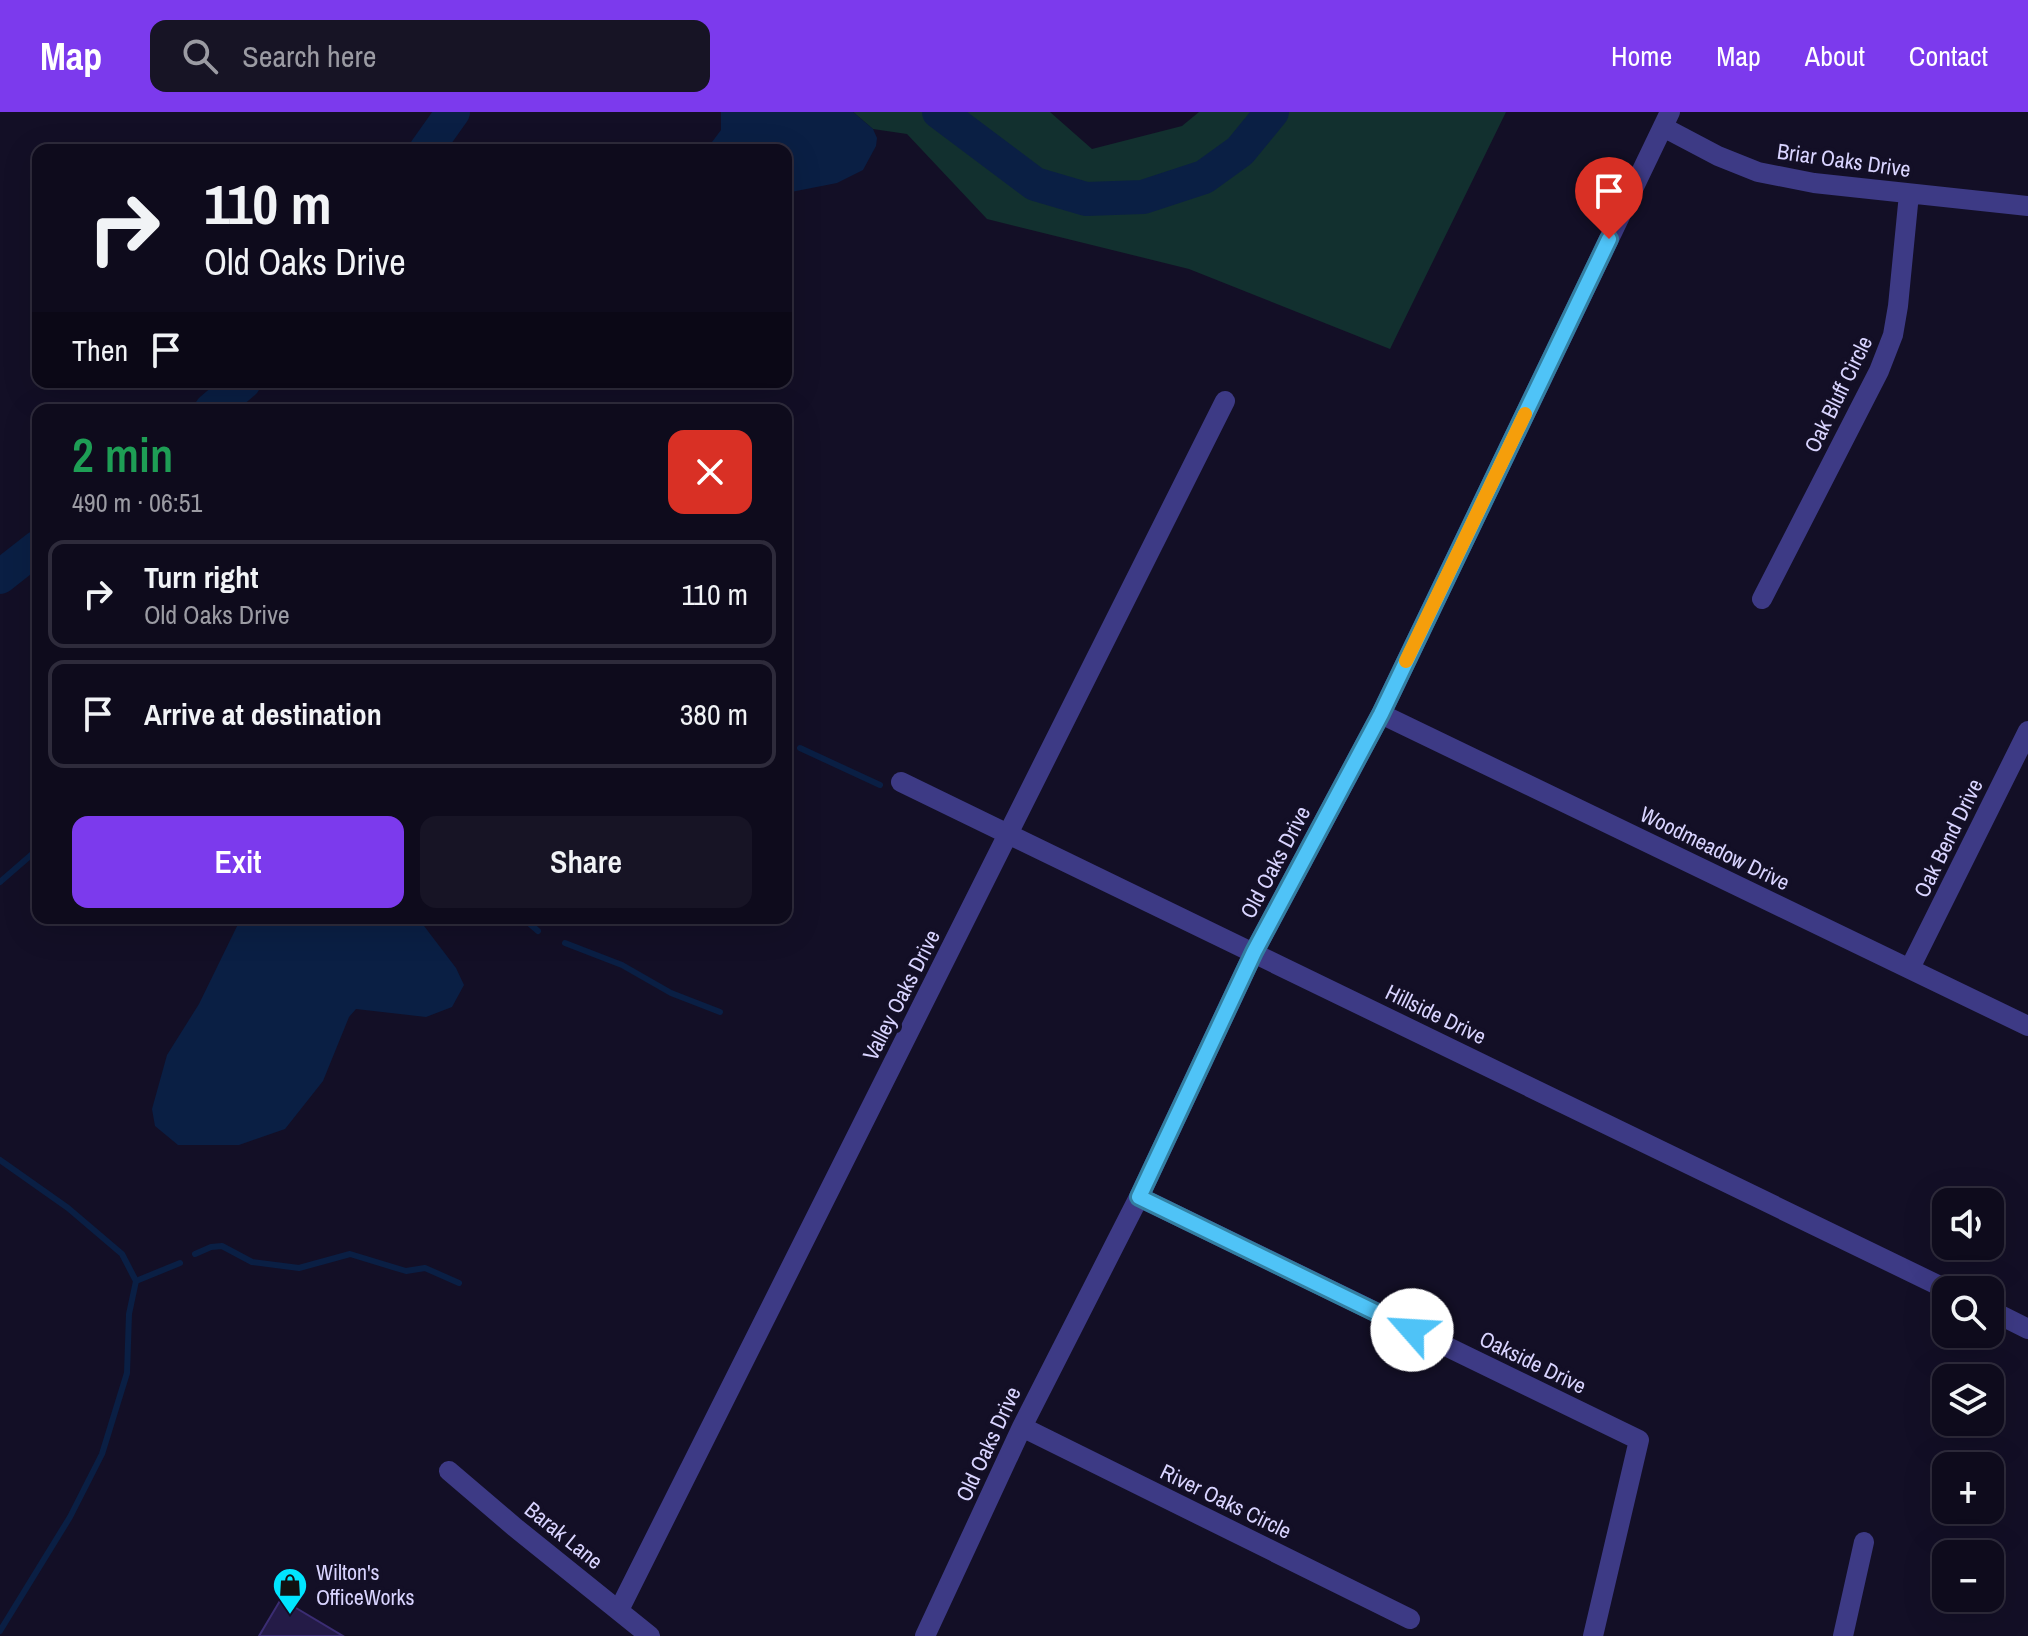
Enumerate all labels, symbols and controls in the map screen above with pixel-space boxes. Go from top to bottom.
search box [150,20,710,92]
text: Map [40,31,102,82]
icon: search [178,34,222,78]
text: Search here [242,36,376,76]
text: Home [1611,37,1672,75]
text: Map [1716,37,1761,75]
text: About [1805,37,1865,75]
text: Contact [1909,37,1988,75]
street label: Briar Oaks Drive [1775,136,1913,184]
pin [1575,157,1643,239]
text: 110 m [204,166,332,241]
icon: arrive [1587,169,1631,213]
icon: right [72,176,176,280]
text: Old Oaks Drive [204,238,406,286]
icon: arrive [144,328,188,372]
text: Then [72,330,128,370]
street label: Oak Bluff Circle [1797,331,1879,457]
text: 2 min [72,422,173,487]
button: close [668,430,752,514]
text: 490 m · 06:51 [72,485,202,520]
text: Turn right [144,557,258,597]
icon: right [76,572,120,616]
text: 110 m [681,574,748,614]
text: Old Oaks Drive [144,597,290,632]
icon: arrive [76,692,120,736]
text: Arrive at destination [144,694,382,734]
text: 380 m [680,694,748,734]
street label: Oak Bend Drive [1906,774,1990,902]
street label: Woodmeadow Drive [1635,799,1795,897]
street label: Old Oaks Drive [1233,801,1317,923]
button: Exit [72,816,404,908]
button: Share [420,816,752,908]
street label: Valley Oaks Drive [855,924,947,1066]
street label: Hillside Drive [1381,977,1491,1051]
map controls [1932,1188,2004,1612]
button: sound [1932,1188,2004,1260]
button: search [1932,1276,2004,1348]
position arrow [1370,1288,1454,1372]
street label: Oakside Drive [1475,1323,1591,1401]
button: layers [1932,1364,2004,1436]
street label: Old Oaks Drive [948,1382,1028,1506]
button: + [1932,1452,2004,1524]
street label: River Oaks Circle [1155,1456,1297,1546]
street label: Barak Lane [519,1494,609,1576]
button: − [1932,1540,2004,1612]
place label: Wilton's OfficeWorks [316,1557,415,1612]
shop icon: Wilton's OfficeWorks [271,1566,309,1616]

